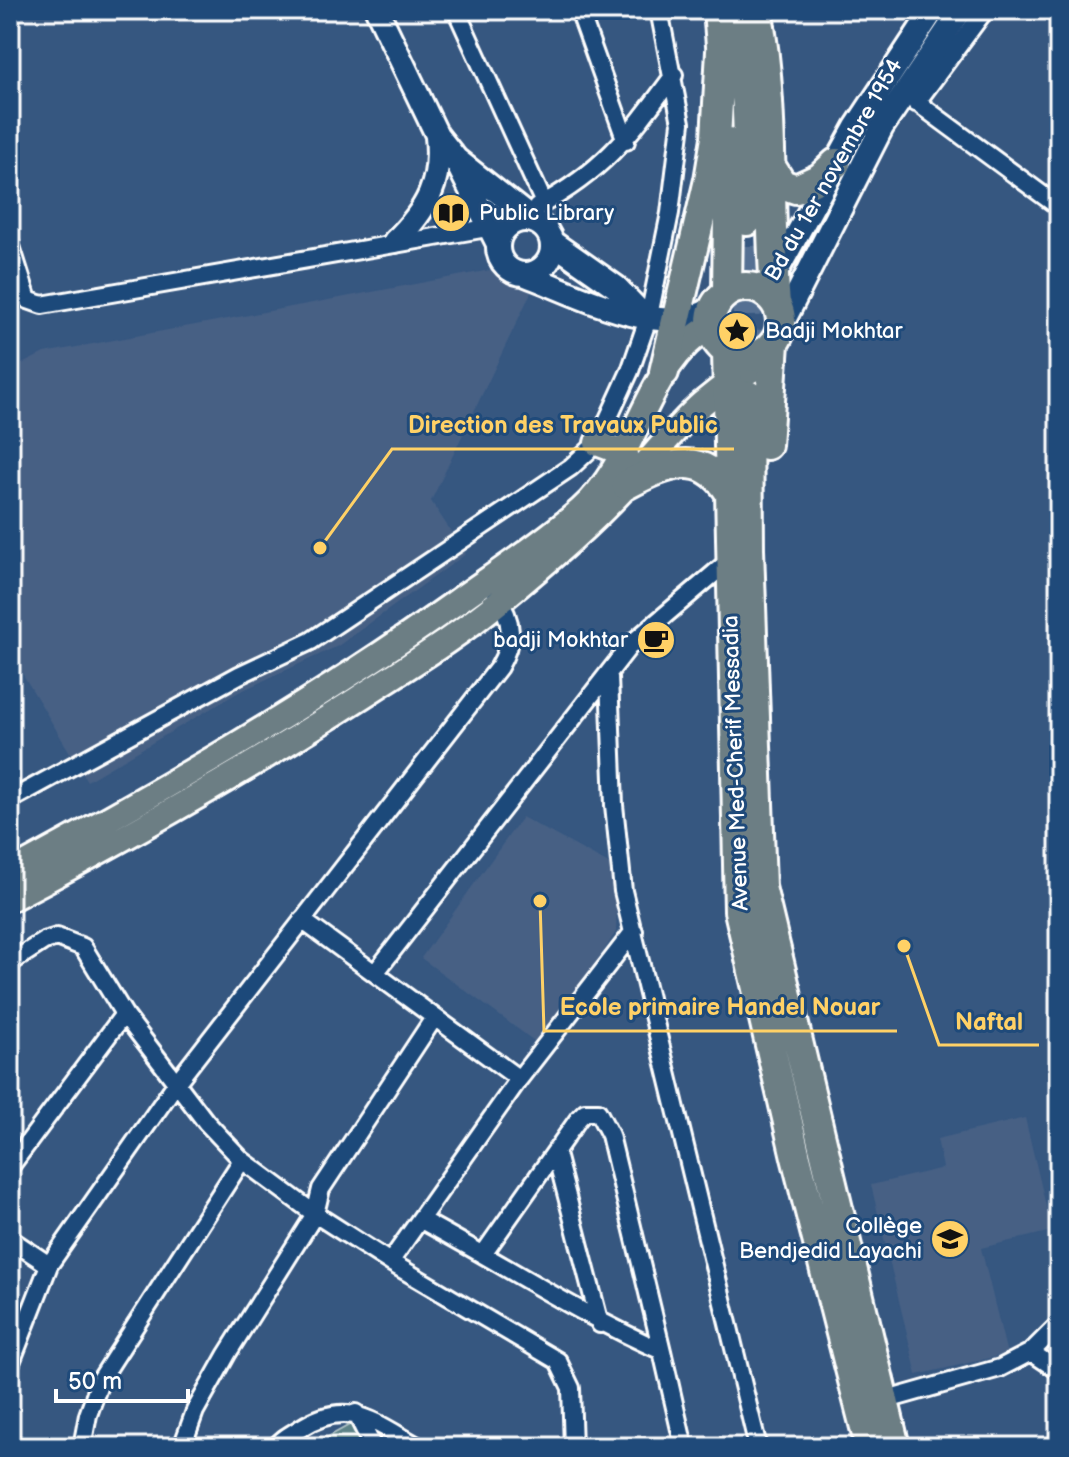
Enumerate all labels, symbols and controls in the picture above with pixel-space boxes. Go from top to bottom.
street label: Bd du 1er novembre 1954 [759,53,909,286]
library icon: Public Library [430,192,472,234]
place label: Public Library [479,200,614,227]
place icon: Badji Mokhtar [716,310,758,352]
place label: Badji Mokhtar [765,318,903,345]
callout: Direction des Travaux Public [392,401,734,449]
text: Direction des Travaux Public [408,411,718,440]
street label: Avenue Med-Cherif Messadia [717,615,755,911]
cafe icon: badji Mokhtar [635,619,677,661]
place label: badji Mokhtar [493,627,629,654]
callout: Ecole primaire Handel Nouar [544,983,897,1031]
text: Ecole primaire Handel Nouar [560,993,881,1022]
callout: Naftal [939,997,1039,1045]
text: Naftal [955,1008,1023,1037]
place label: Collège Bendjedid Layachi [739,1213,922,1265]
school or university icon: Collège Bendjedid Layachi [929,1218,971,1260]
scale bar [56,1353,188,1403]
text: 50 m [68,1367,122,1396]

